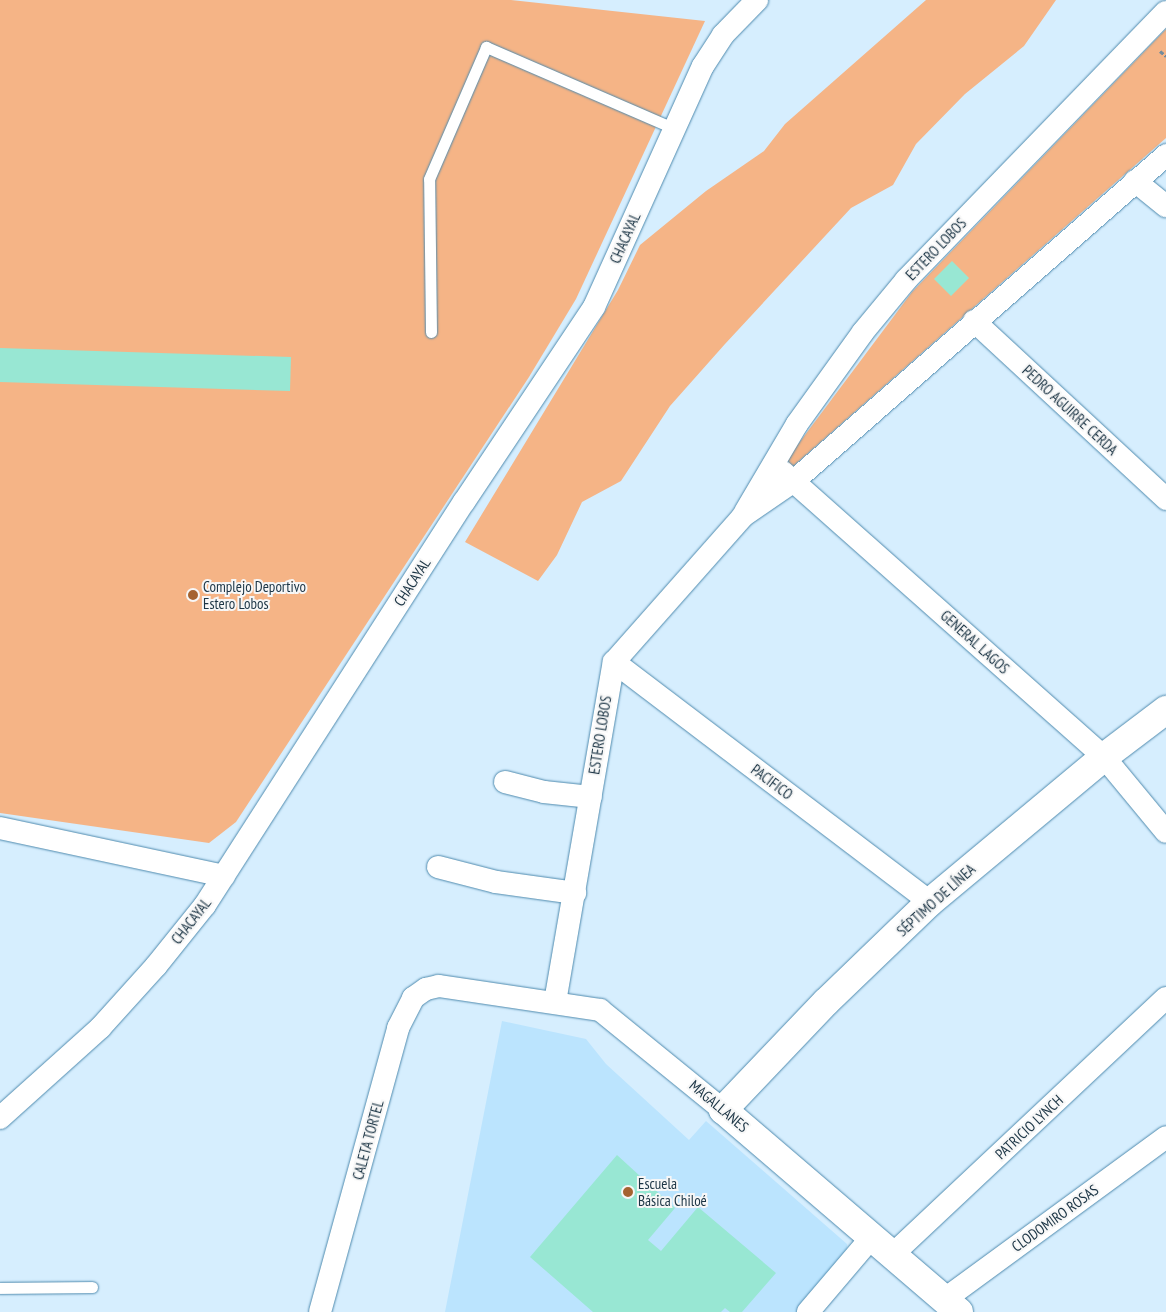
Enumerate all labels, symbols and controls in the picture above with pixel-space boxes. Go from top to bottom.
street label: CHACAYAL [606,210,644,266]
street label: ESTERO LOBOS [902,214,970,284]
street label: PEDRO AGUIRRE CERDA [1019,361,1121,459]
street label: CHACAYAL [390,555,434,609]
place label: Complejo Deportivo Estero Lobos [203,577,306,612]
marker: Complejo Deportivo Estero Lobos [187,589,199,601]
street label: GENERAL LAGOS [937,606,1013,678]
street label: ESTERO LOBOS [585,694,615,776]
street label: PACIFICO [748,760,796,804]
street label: SÉPTIMO DE LÍNEA [893,860,979,940]
street label: CHACAYAL [167,894,215,948]
street label: MAGALLANES [686,1076,752,1136]
street label: PATRICIO LYNCH [991,1091,1067,1163]
street label: CALETA TORTEL [349,1098,387,1182]
place label: Escuela Básica Chiloé [638,1174,707,1209]
street label: CLODOMIRO ROSAS [1008,1181,1102,1255]
marker: Escuela Básica Chiloé [622,1186,634,1198]

